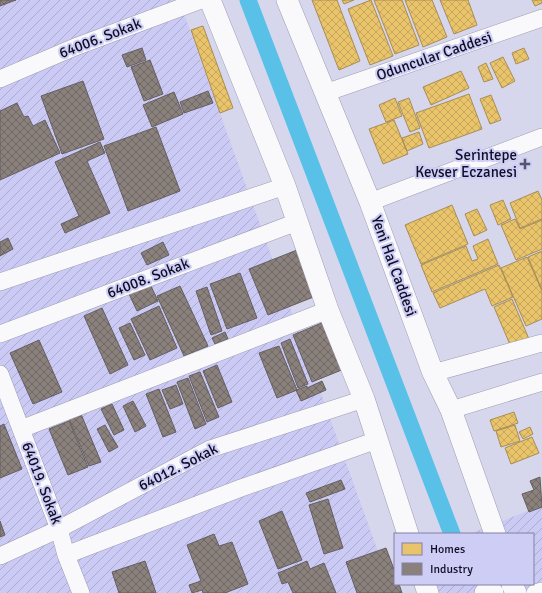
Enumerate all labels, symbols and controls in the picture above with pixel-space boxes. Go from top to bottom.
street label: 64006. Sokak [56,14,144,62]
street label: Oduncular Caddesi [374,28,494,84]
place label: Serintepe Kevser Eczanesi [415,146,517,181]
marker: Serintepe Kevser Eczanesi [520,159,530,169]
street label: Yeni Hal Caddesi [367,213,421,319]
street label: 64008. Sokak [104,254,192,302]
street label: 64019. Sokak [18,439,66,527]
street label: 64012. Sokak [135,439,221,495]
legend [394,533,534,585]
text: Homes [430,542,465,557]
text: Industry [430,562,473,577]

